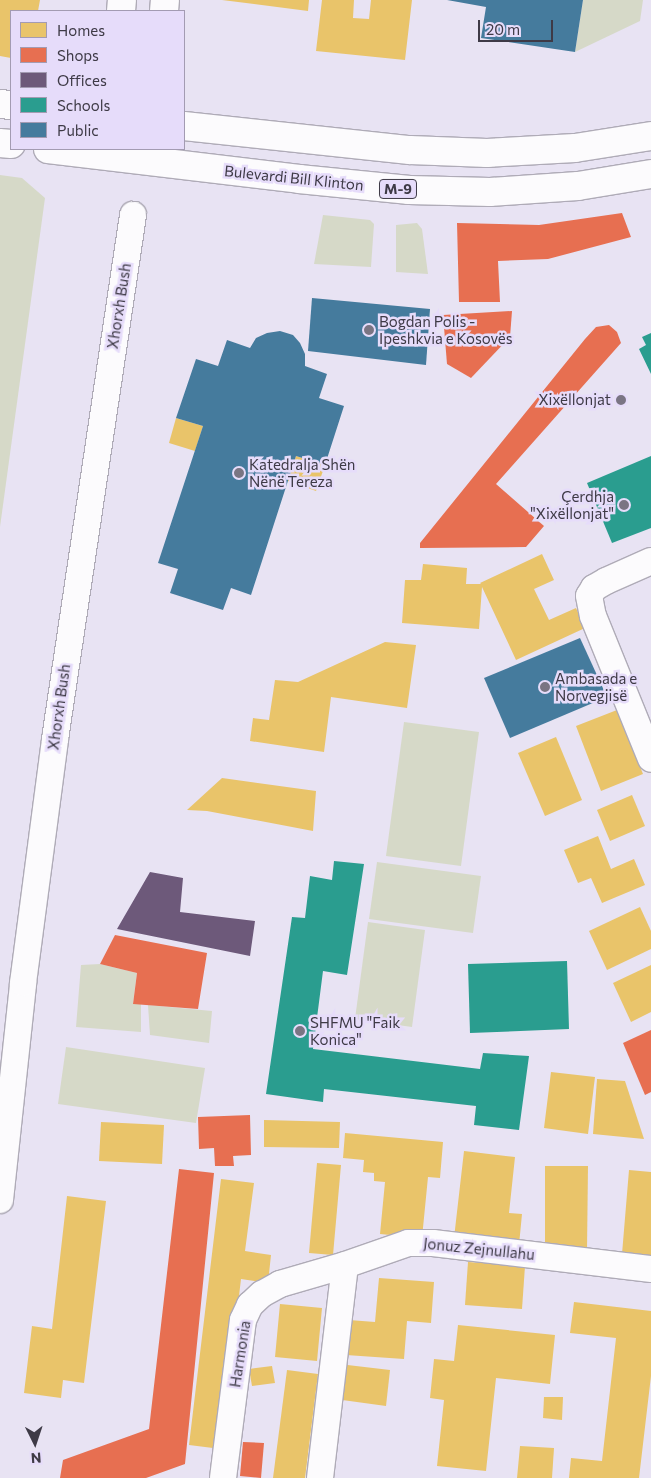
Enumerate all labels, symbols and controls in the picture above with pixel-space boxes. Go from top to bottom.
legend [10,10,185,150]
scale bar [481,10,556,42]
text: 20 m [486,20,520,38]
text: Homes [57,21,105,39]
text: Shops [57,46,99,64]
text: Offices [57,71,107,89]
text: Schools [57,96,110,114]
text: Public [57,121,99,139]
street label: Bulevardi Bill Klinton [223,162,365,194]
road number: M-9 [378,178,418,200]
street label: Xhorxh Bush [103,262,135,350]
place label: Bogdan Polis - Ipeshkvia e Kosovës [379,312,513,347]
marker: Bogdan Polis - Ipeshkvia e Kosovës [363,324,375,336]
place label: Xixëllonjat [538,391,611,409]
marker: Xixëllonjat [615,394,627,406]
place label: Katedralja Shën Nënë Tereza [249,455,355,490]
marker: Katedralja Shën Nënë Tereza [233,467,245,479]
place label: Çerdhja "Xixëllonjat" [530,487,614,522]
marker: Çerdhja "Xixëllonjat" [618,499,630,511]
street label: Xhorxh Bush [44,663,74,751]
place label: Ambasada e Norvegjisë [555,669,637,704]
marker: Ambasada e Norvegjisë [539,681,551,693]
place label: SHFMU "Faik Konica" [310,1013,400,1048]
marker: SHFMU "Faik Konica" [294,1025,306,1037]
street label: Jonuz Zejnullahu [422,1234,536,1264]
street label: Harmonia [226,1319,254,1389]
north arrow [10,1418,60,1468]
text: N [30,1450,42,1467]

